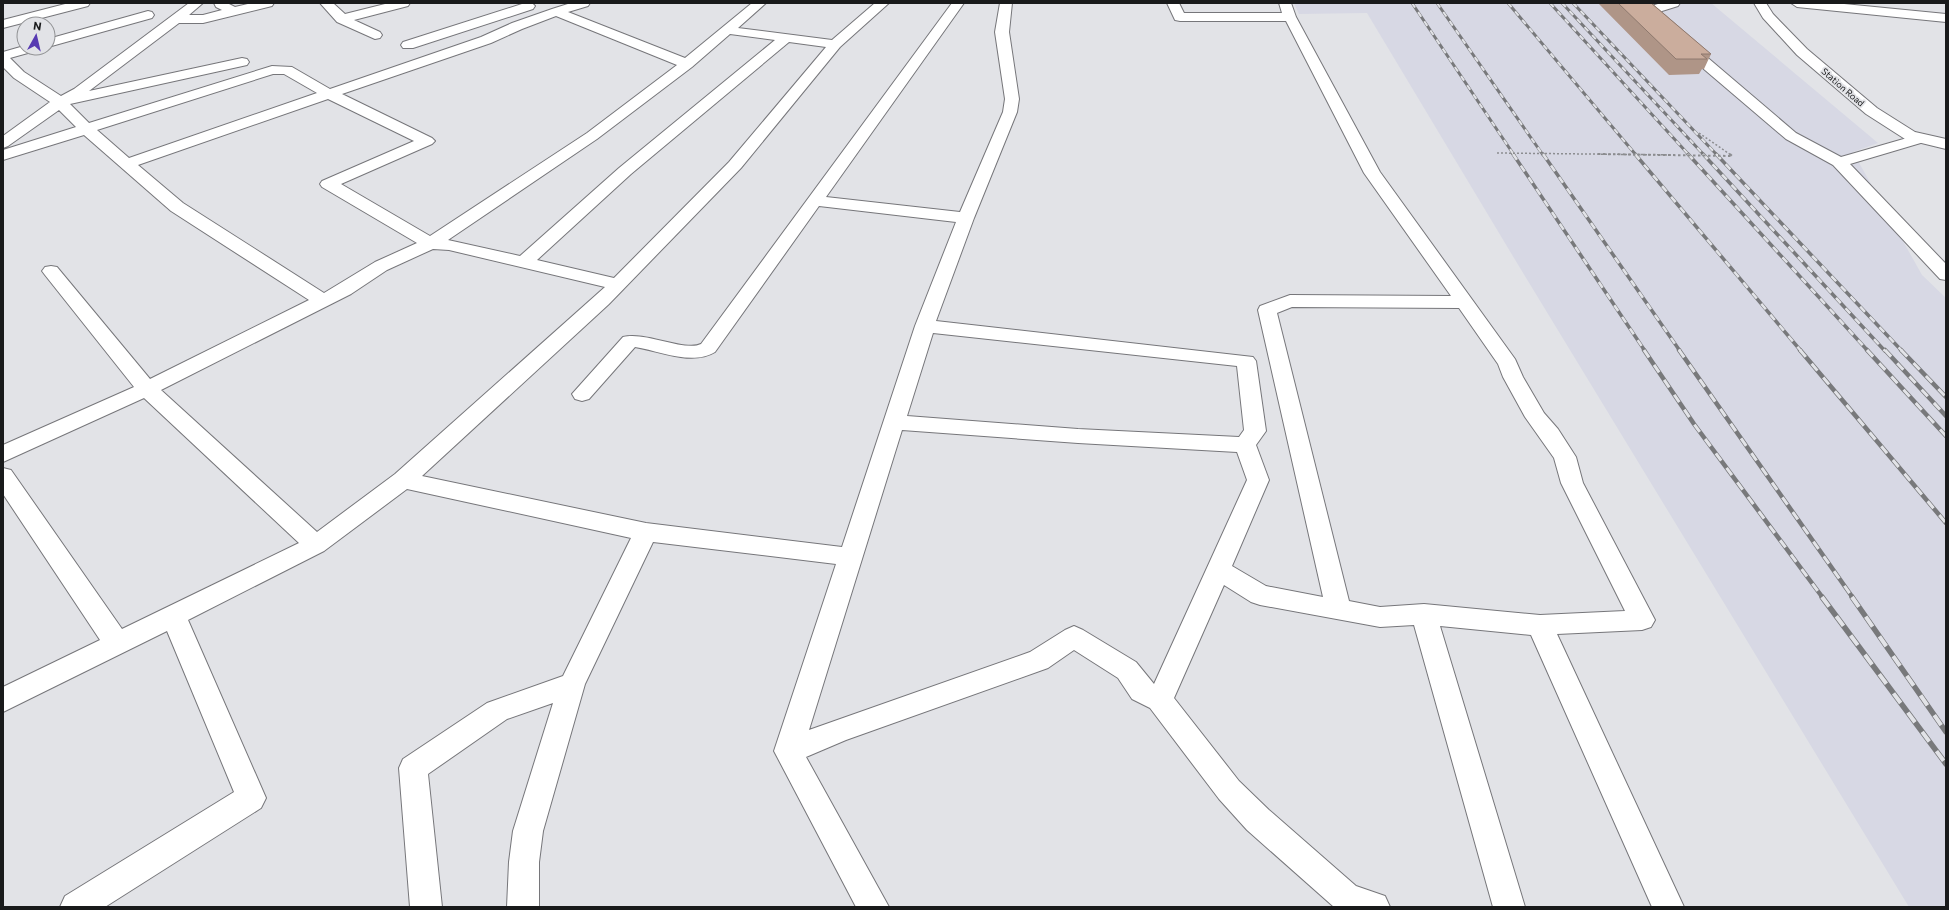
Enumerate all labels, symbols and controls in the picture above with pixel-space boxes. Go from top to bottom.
north arrow [16,16,56,56]
text: N [32,19,42,33]
street label: Station Road [1819,66,1867,108]

